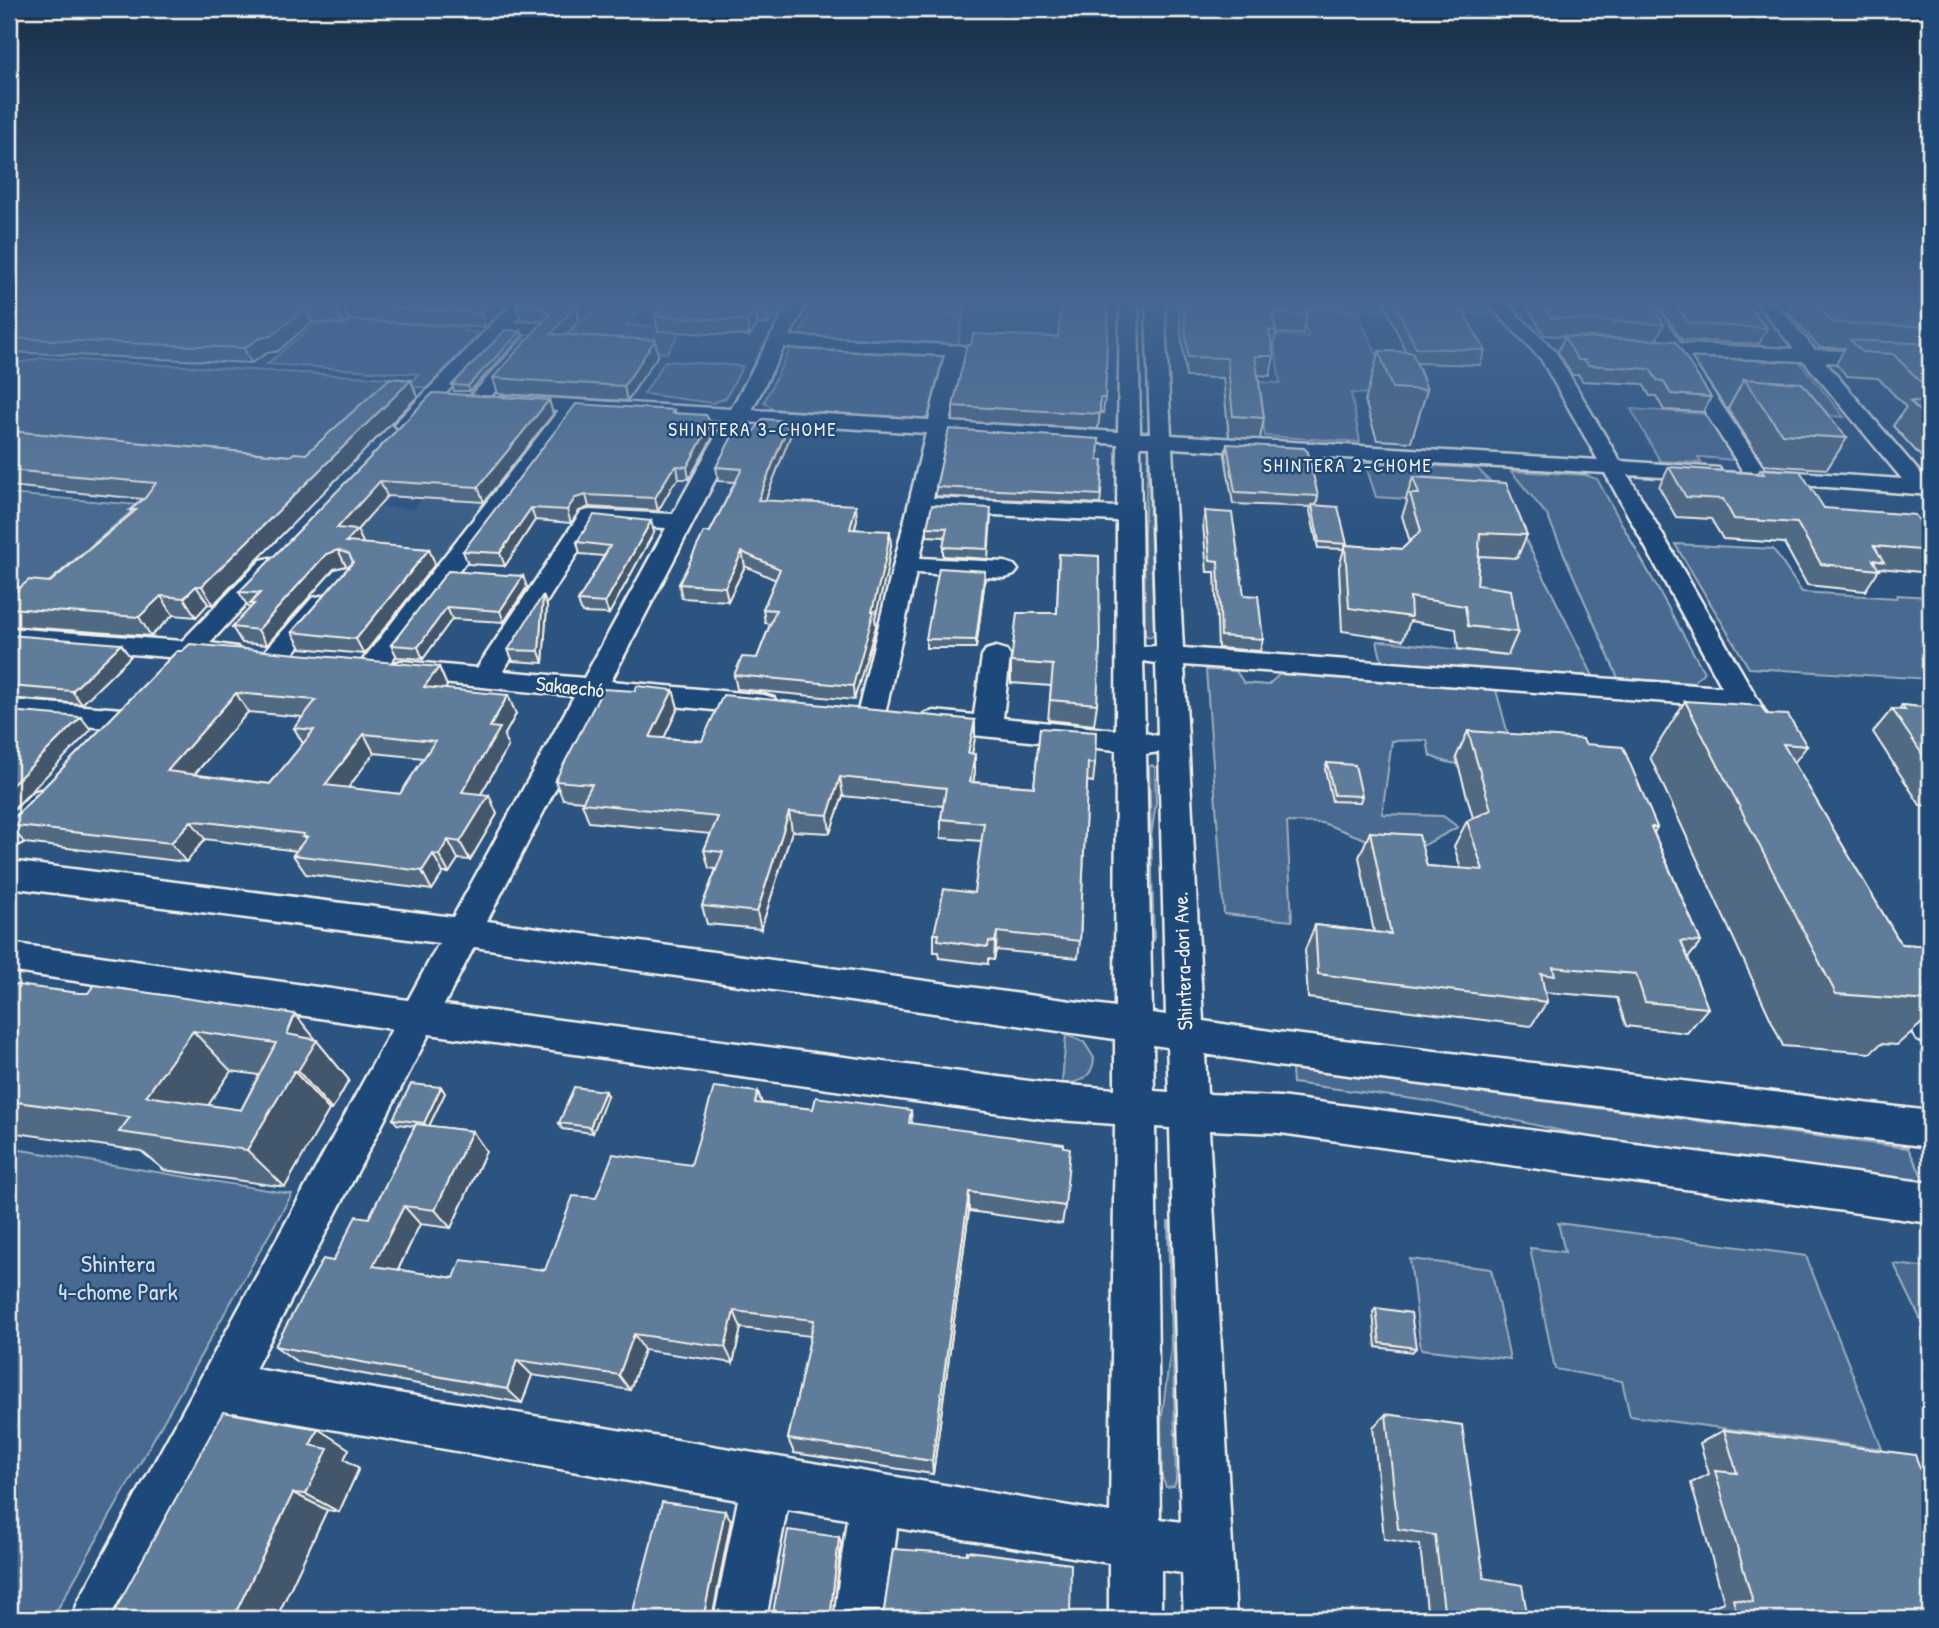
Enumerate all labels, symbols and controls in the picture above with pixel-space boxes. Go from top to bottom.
district label: SHINTERA 3-CHOME [668,416,838,442]
district label: SHINTERA 2-CHOME [1263,452,1433,478]
street label: Sakaechó [534,668,606,705]
street label: Shintera-dori Ave. [1166,891,1199,1031]
park label: Shintera 4-chome Park [58,1247,178,1307]

